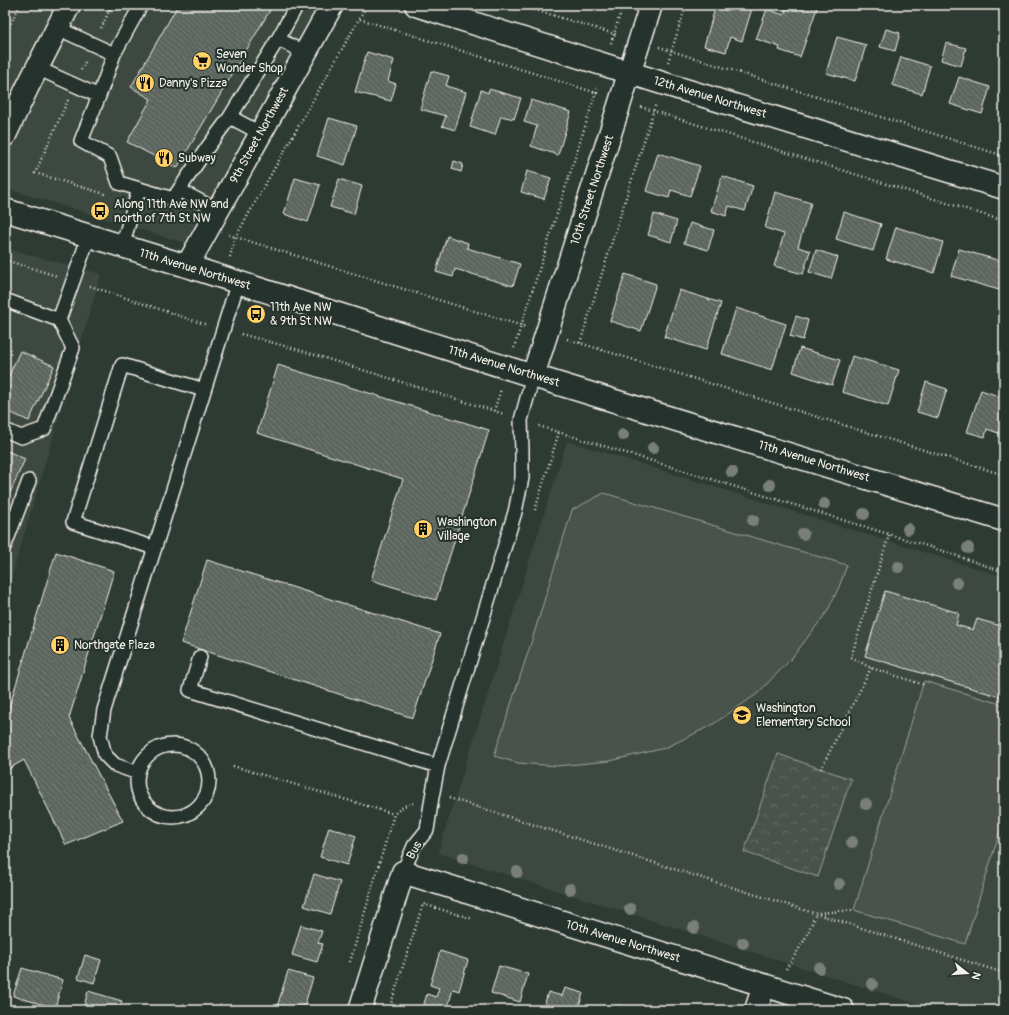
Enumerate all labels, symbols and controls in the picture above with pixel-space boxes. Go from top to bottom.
place label: Seven Wonder Shop [216,47,283,76]
supermarket icon: Seven Wonder Shop [191,50,213,72]
restaurant icon: Danny's Pizza [134,72,156,94]
street label: 12th Avenue Northwest [651,73,768,122]
place label: Danny's Pizza [159,76,228,91]
street label: 9th Street Northwest [227,84,292,186]
street label: 10th Street Northwest [568,133,617,247]
restaurant icon: Subway [153,147,175,169]
place label: Subway [178,151,216,166]
place label: Along 11th Ave NW and north of 7th St NW [114,197,229,226]
bus stop icon: Along 11th Ave NW and north of 7th St NW [89,200,111,222]
street label: 11th Avenue Northwest [137,245,252,294]
place label: 11th Ave NW & 9th St NW [270,300,332,329]
bus stop icon: 11th Ave NW & 9th St NW [245,303,267,325]
street label: 11th Avenue Northwest [446,342,561,391]
street label: 11th Avenue Northwest [756,437,871,486]
place label: Washington Village [437,515,497,544]
building icon: Washington Village [412,518,434,540]
building icon: Northgate Plaza [49,634,71,656]
place label: Northgate Plaza [74,638,155,653]
place label: Washington Elementary School [756,701,851,730]
school or university icon: Washington Elementary School [731,704,753,726]
street label: Bus [403,838,426,862]
street label: 10th Avenue Northwest [564,917,682,966]
north arrow [947,953,987,993]
text: N [969,970,983,982]

